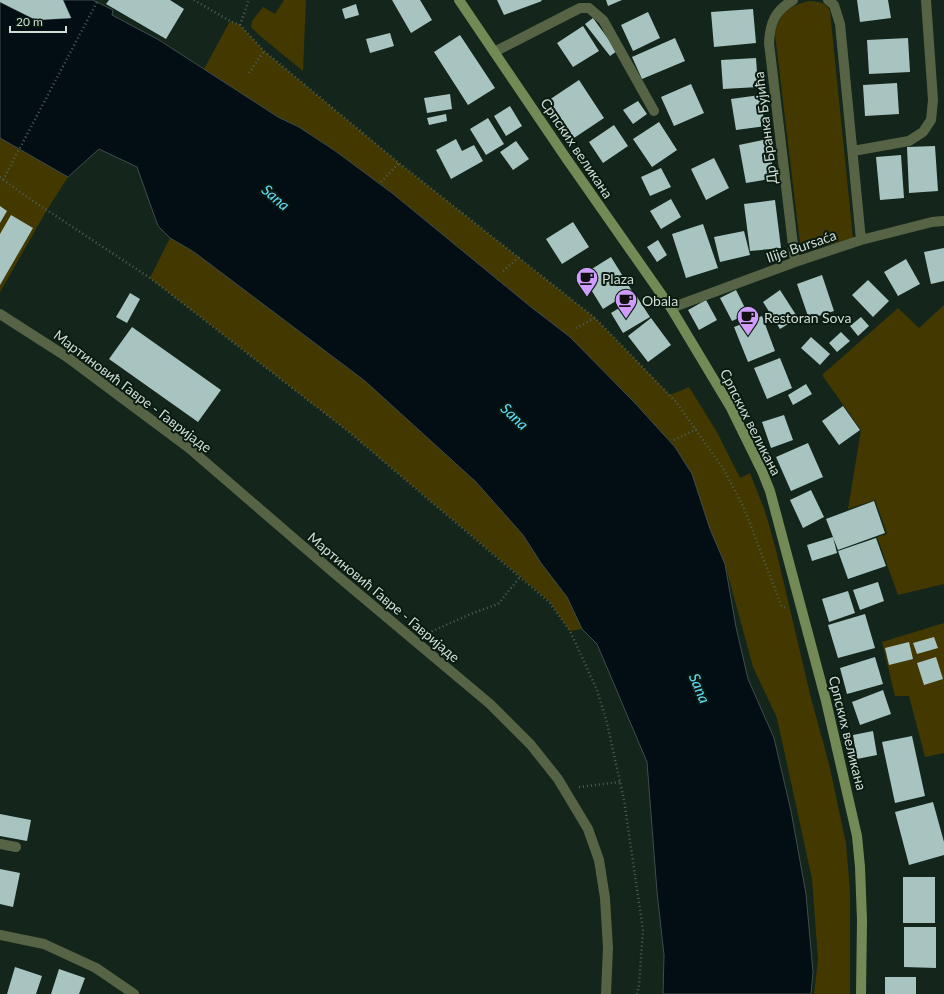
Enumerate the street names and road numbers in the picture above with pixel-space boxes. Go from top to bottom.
street label: Др Бранка Бујића [750,71,780,185]
street label: Српских великана [537,95,617,201]
street label: Ilije Bursaća [764,226,838,266]
street label: Мартиновић Гавре - Гавријаде [51,326,215,456]
street label: Српских великана [717,366,785,478]
street label: Мартиновић Гавре - Гавријаде [305,528,463,666]
street label: Српских великана [826,674,870,792]

